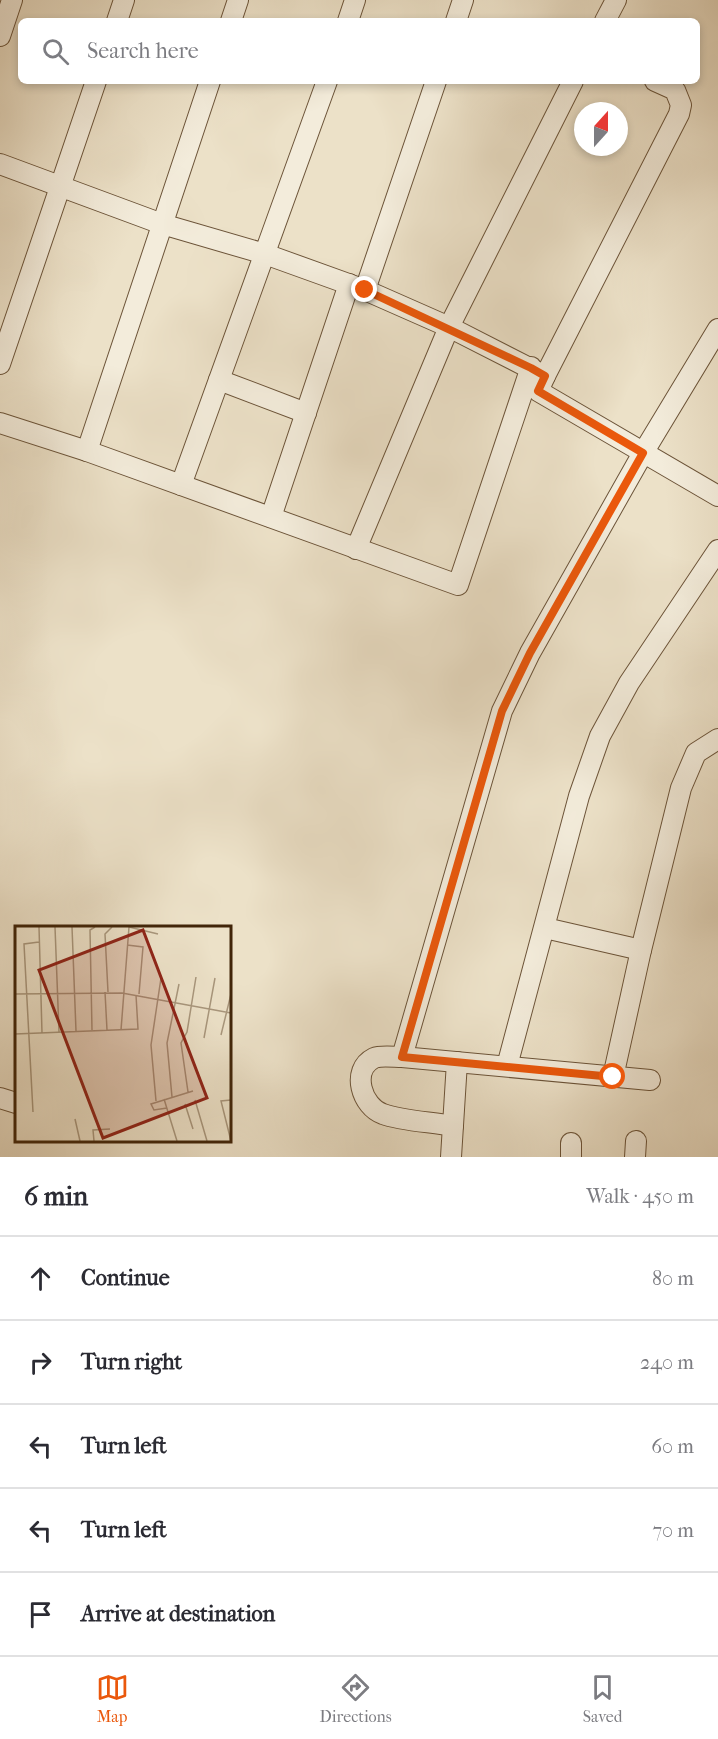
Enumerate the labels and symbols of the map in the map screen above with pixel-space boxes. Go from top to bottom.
north arrow [574,102,628,156]
route end [351,276,377,302]
inset map [15,926,231,1142]
route start [599,1063,625,1089]

